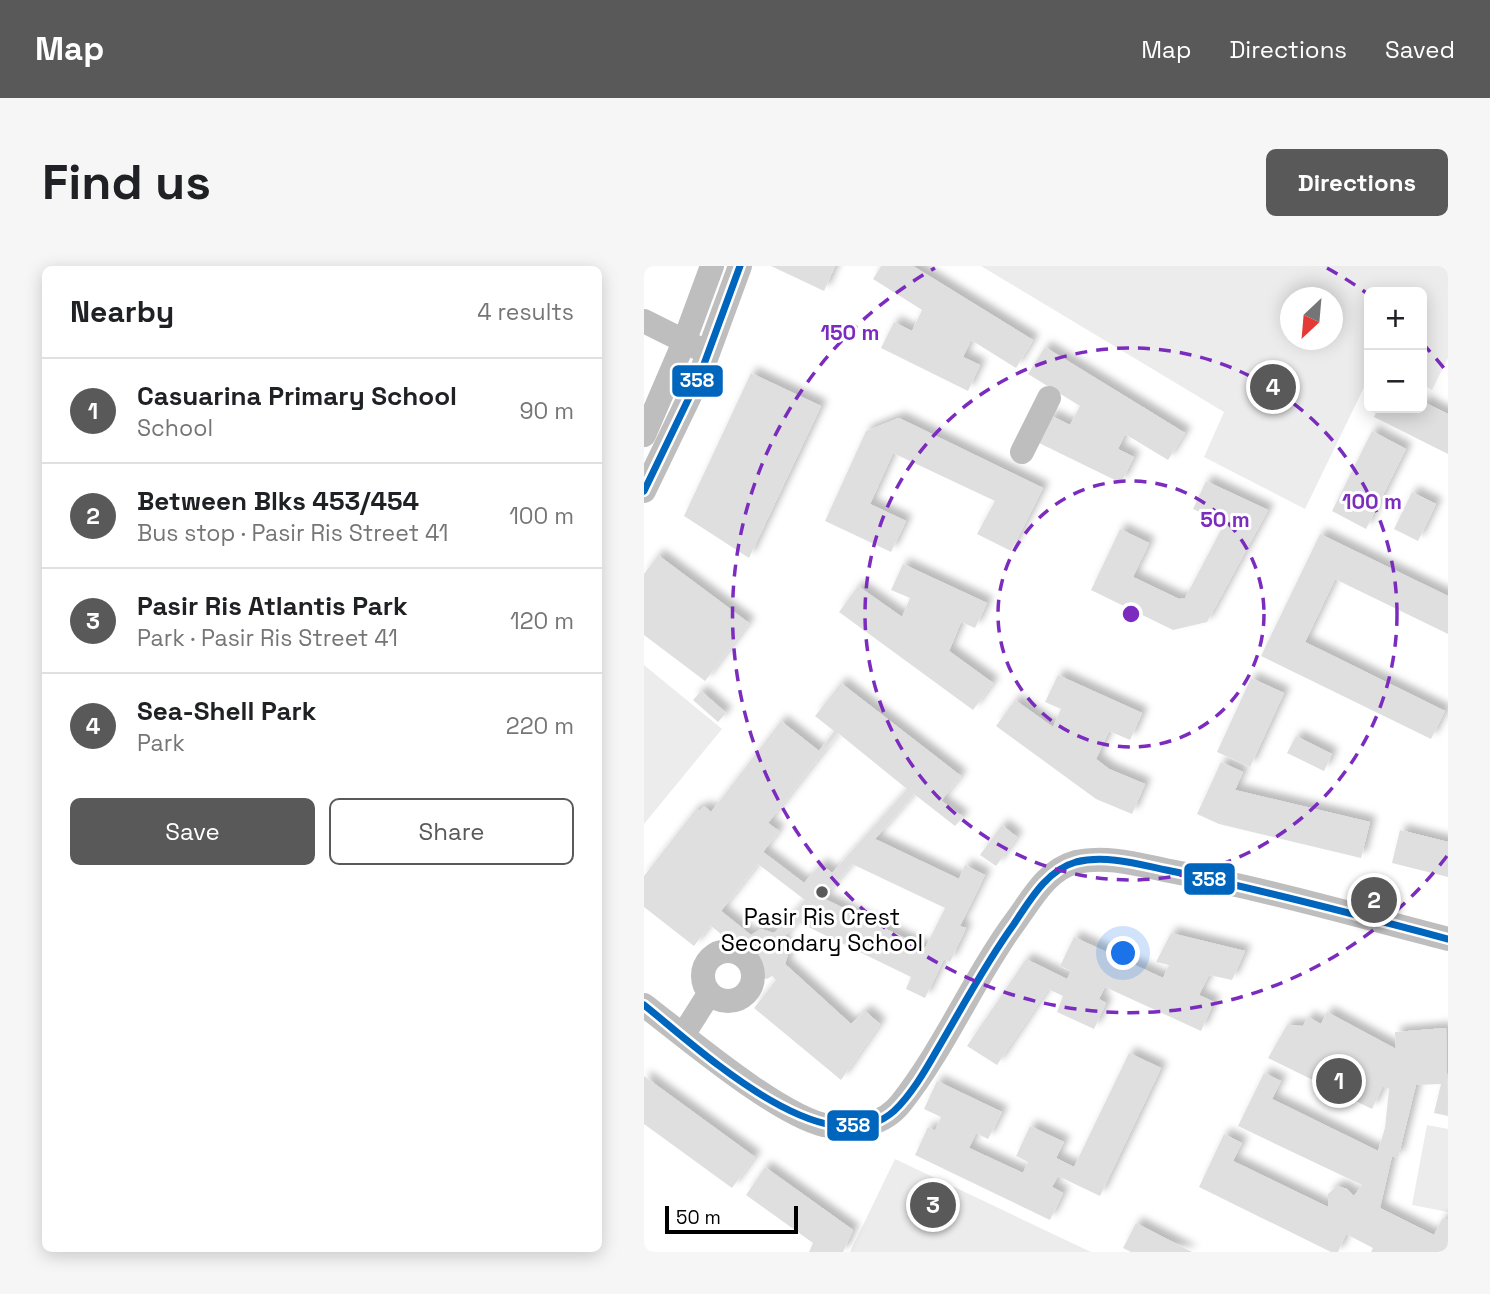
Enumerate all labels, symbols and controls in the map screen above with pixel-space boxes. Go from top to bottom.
text: Map [35,28,104,70]
text: Map [1141,34,1191,65]
text: Directions [1229,34,1347,65]
text: Saved [1385,34,1455,65]
button: Directions [1266,149,1448,216]
text: Find us [42,151,211,213]
north arrow [1280,287,1343,350]
map controls [1364,287,1427,413]
button: + [1364,287,1427,350]
text: Nearby [70,292,174,331]
text: 4 results [477,297,574,327]
text: 150 m [821,319,879,346]
button: − [1364,350,1427,413]
pin: 4 [1250,361,1296,413]
line badge: 358 [671,364,724,398]
text: 358 [680,368,714,393]
text: Casuarina Primary School [137,379,457,413]
text: 1 [88,396,98,426]
text: 90 m [519,396,574,426]
text: School [137,413,213,443]
text: Between Blks 453/454 [137,484,419,518]
text: 100 m [1342,488,1402,515]
text: 2 [86,501,100,531]
text: 100 m [509,501,574,531]
text: 50 m [1200,506,1250,533]
text: Bus stop · Pasir Ris Street 41 [137,518,448,548]
text: Pasir Ris Atlantis Park [137,589,408,623]
centre of rings [1119,602,1143,626]
text: 3 [86,606,100,636]
text: 120 m [510,606,574,636]
text: Park · Pasir Ris Street 41 [137,623,398,653]
text: Sea-Shell Park [137,694,316,728]
text: 4 [86,711,100,741]
text: 220 m [506,711,574,741]
text: Park [137,728,185,758]
button: Save [70,798,315,865]
button: Share [329,798,574,865]
line badge: 358 [1183,862,1236,896]
text: 358 [1192,867,1226,892]
pin: 2 [1351,874,1397,926]
marker: Pasir Ris Crest Secondary School [814,884,830,900]
place label: Pasir Ris Crest Secondary School [721,902,923,958]
your location [1106,936,1140,970]
pin: 1 [1316,1055,1362,1107]
line badge: 358 [826,1109,880,1142]
text: 358 [836,1113,870,1138]
pin: 3 [910,1179,956,1231]
scale bar [665,1203,798,1235]
text: 50 m [676,1205,721,1230]

